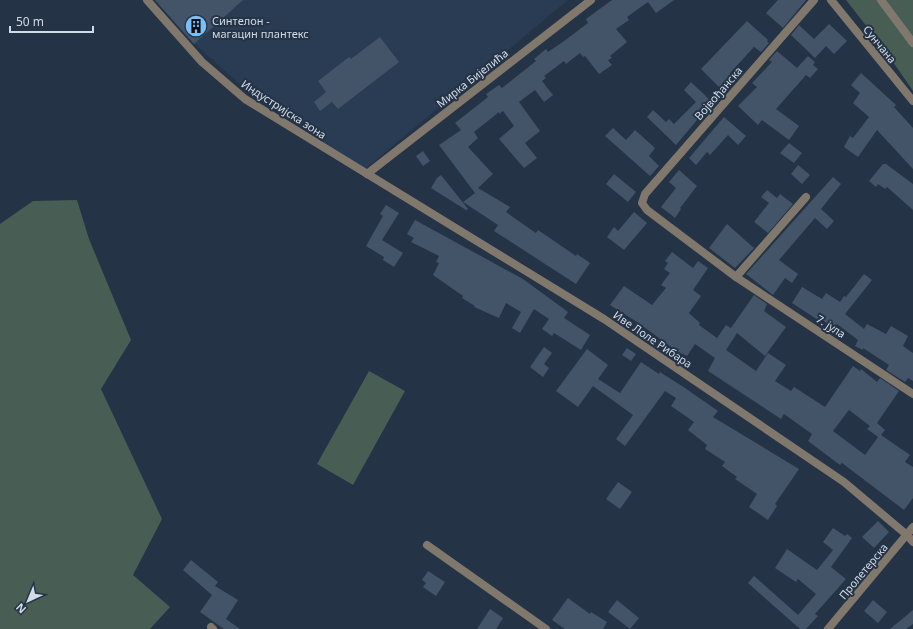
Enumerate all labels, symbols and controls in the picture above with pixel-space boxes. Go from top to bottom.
scale bar [10,8,93,34]
text: 50 m [16,13,44,30]
building icon: Синтелон - магацин плантекс [183,13,209,39]
place label: Синтелон - магацин плантекс [212,13,309,41]
street label: Сунчана [860,22,900,66]
street label: Мирка Бијелића [433,45,511,111]
street label: Војвођанска [691,63,745,123]
street label: Индустријска зона [239,76,329,142]
street label: Иве Лоле Рибара [611,307,695,371]
street label: 7. јула [813,311,849,341]
street label: Пролетерска [835,540,891,602]
north arrow [8,581,48,621]
text: N [12,600,29,617]

